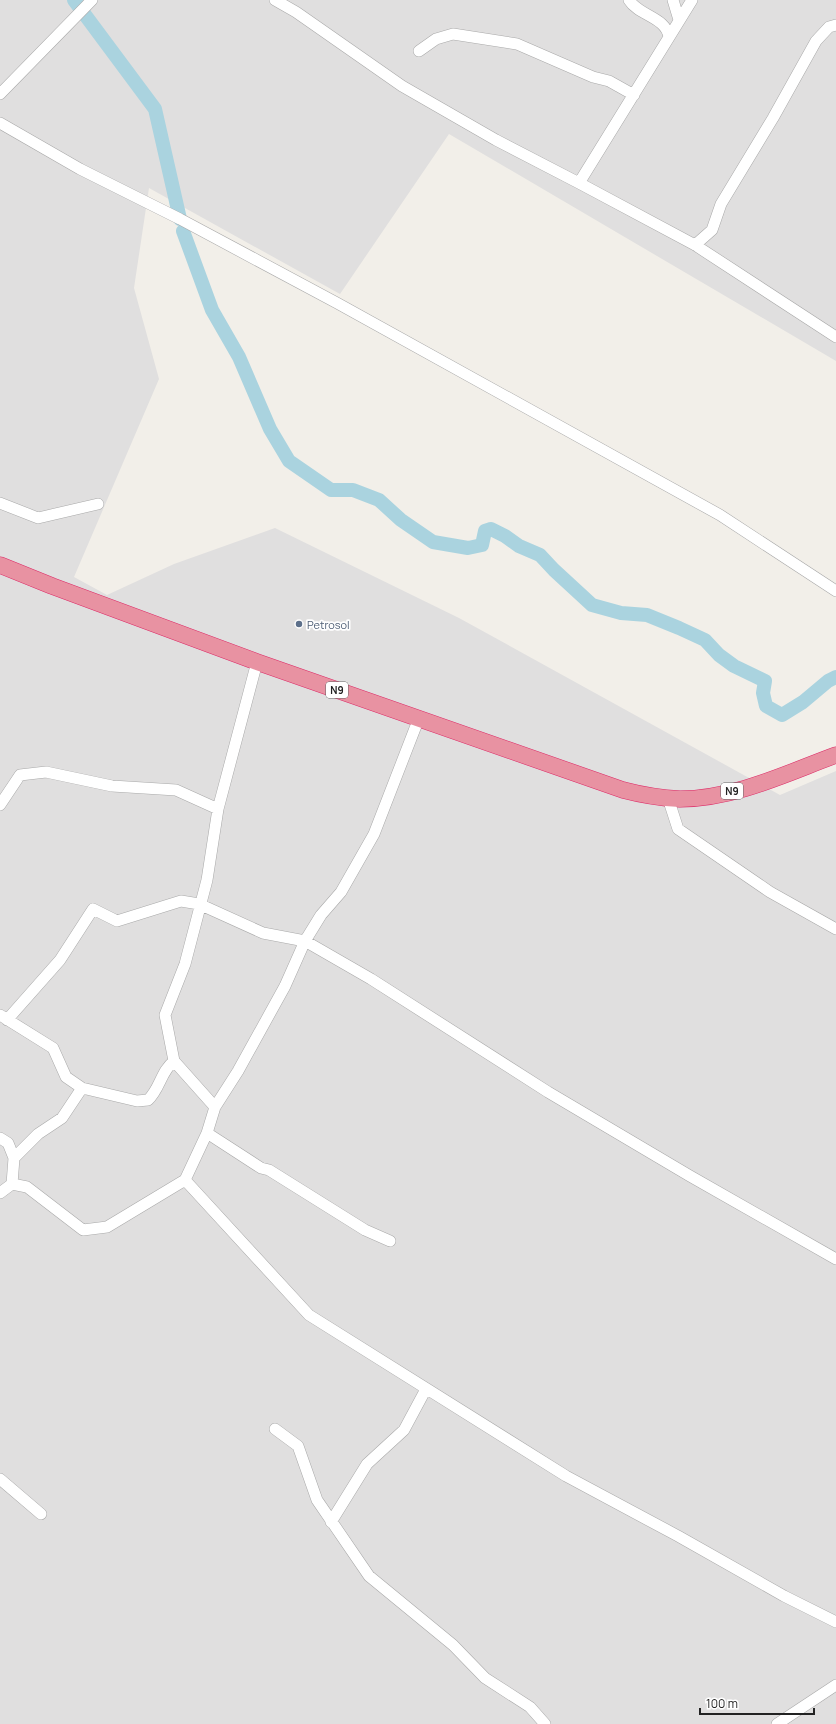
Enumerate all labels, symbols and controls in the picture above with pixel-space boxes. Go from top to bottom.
place label: Petrosol [307,617,350,632]
marker: Petrosol [294,619,304,629]
road number: N9 [326,682,348,698]
road number: N9 [721,783,743,799]
scale bar [700,1690,814,1716]
text: 100 m [706,1695,738,1712]

